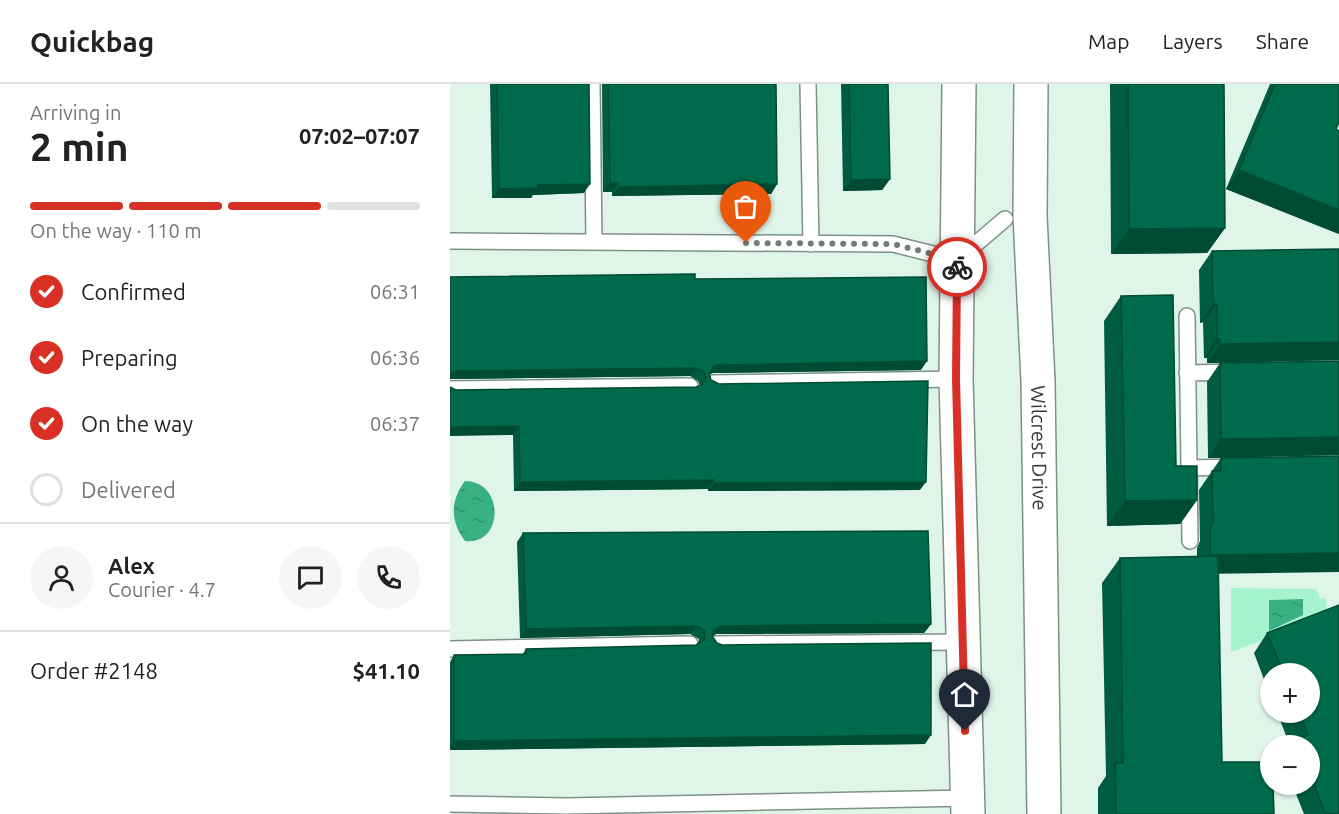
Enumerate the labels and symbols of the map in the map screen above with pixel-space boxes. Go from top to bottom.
pin [720,181,771,243]
courier [927,237,987,297]
street label: Wilcrest Drive [1027,385,1052,511]
pin [939,669,990,731]

